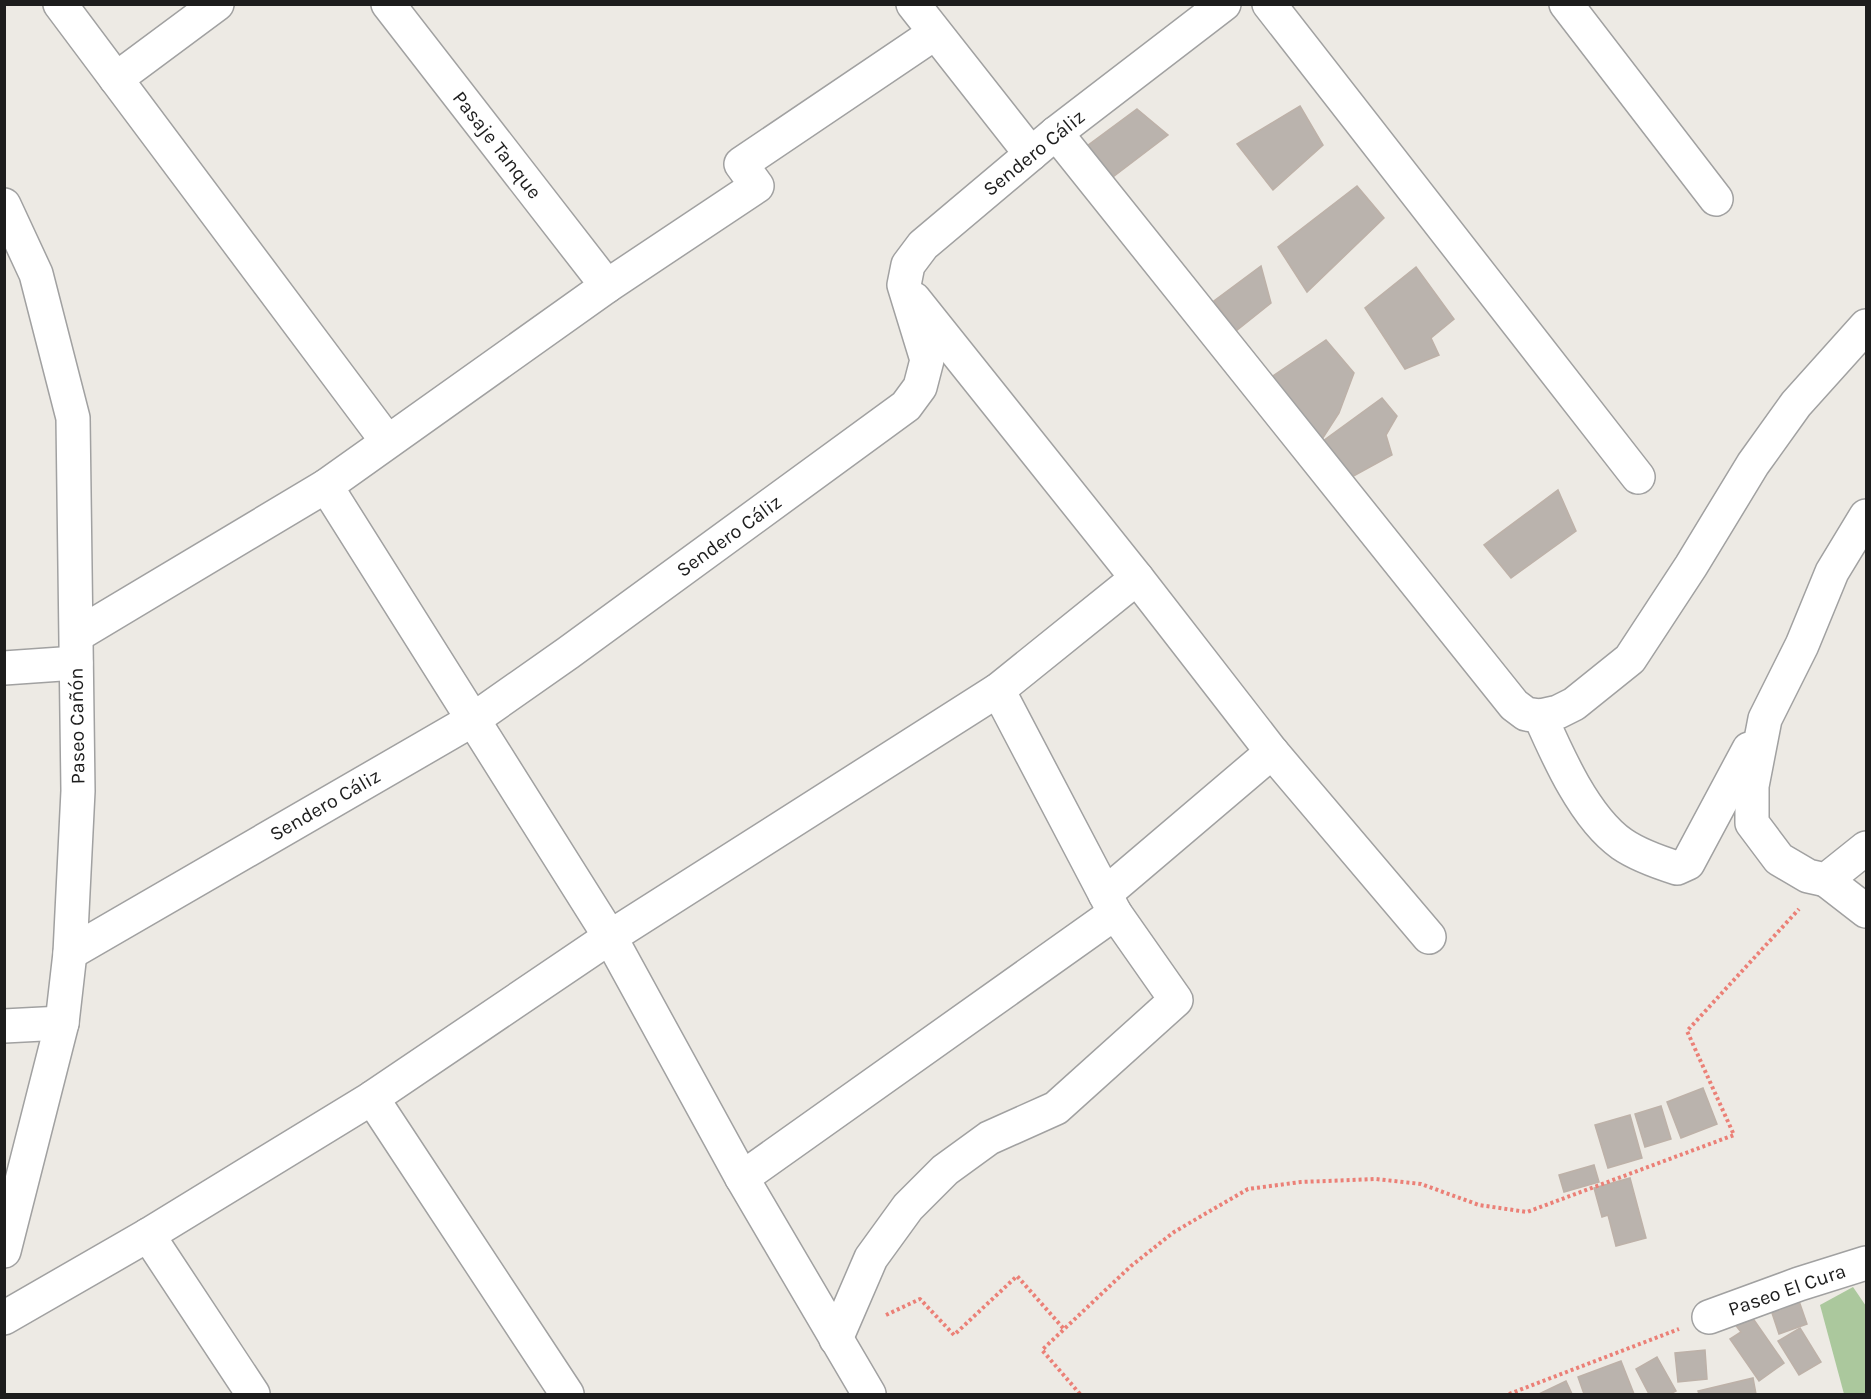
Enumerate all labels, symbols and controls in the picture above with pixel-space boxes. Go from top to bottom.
street label: Pasaje Tanque [448,87,546,203]
street label: Sendero Cáliz [979,105,1089,201]
street label: Sendero Cáliz [672,490,786,582]
street label: Paseo Cañón [64,667,90,785]
street label: Sendero Cáliz [266,764,384,846]
street label: Paseo El Cura [1725,1259,1849,1321]

